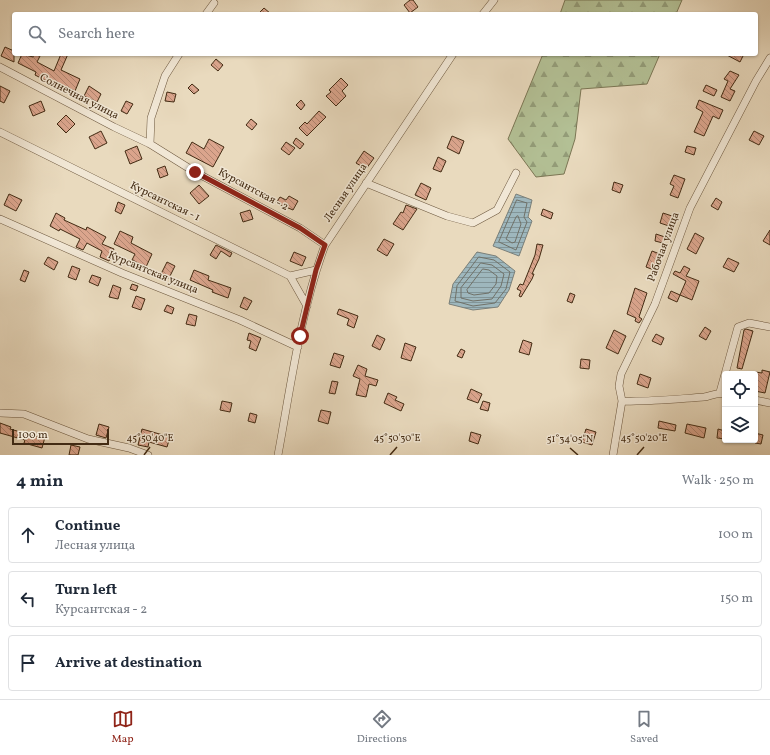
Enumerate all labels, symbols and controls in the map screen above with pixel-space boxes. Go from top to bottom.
search box [12,12,758,56]
icon: search [26,23,48,45]
text: Search here [58,24,135,45]
street label: Солнечная улица [37,71,122,124]
street label: Лесная улица [321,160,372,225]
route end [186,163,204,181]
street label: Курсантская - 2 [215,165,291,215]
street label: Курсантская - 1 [127,179,203,225]
street label: Рабочая улица [644,210,684,284]
street label: Курсантская улица [106,248,201,298]
route start [291,327,309,345]
map controls [722,371,758,443]
button: locate [722,371,758,407]
button: layers [722,407,758,443]
scale bar [12,427,109,446]
text: 100 m [18,428,48,443]
text: 45°50'40"E [127,431,173,445]
text: 45°50'30"E [374,431,420,445]
text: 45°50'20"E [620,431,668,445]
text: 51°34'05"N [547,432,594,446]
text: 4 min [16,470,63,493]
text: Walk · 250 m [682,472,754,490]
text: Continue [55,516,120,537]
icon: ahead [17,524,39,546]
text: 100 m [718,526,753,544]
text: Лесная улица [55,537,135,555]
text: Turn left [55,580,117,601]
icon: left [17,588,39,610]
text: 150 m [720,590,753,608]
text: Курсантская - 2 [55,601,147,619]
icon: arrive [17,652,39,674]
text: Arrive at destination [55,653,202,674]
tab: Map [112,708,134,747]
tab: Directions [357,708,407,747]
tab: Saved [630,708,658,747]

